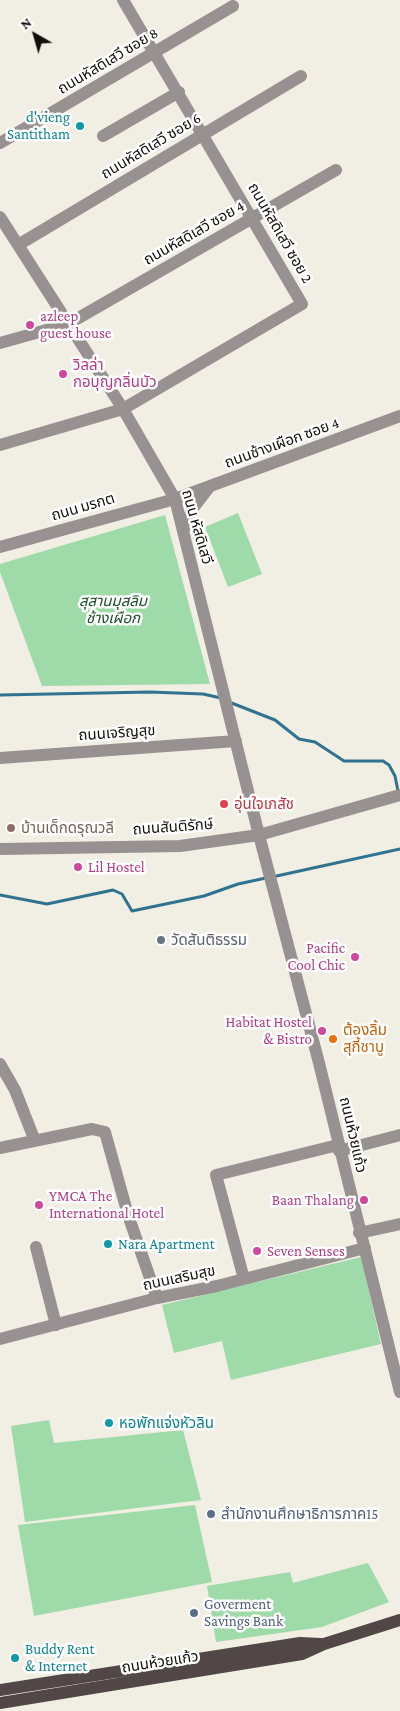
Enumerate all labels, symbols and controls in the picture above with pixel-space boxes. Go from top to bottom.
north arrow [10,10,60,60]
text: N [17,14,34,32]
street label: ถนนหัสดิเสวี ซอย 8 [55,24,161,98]
place label: d'vieng Santitham [7,108,70,143]
street label: ถนนหัสดิเสวี ซอย 6 [98,109,204,183]
marker: d'vieng Santitham [74,120,86,132]
street label: ถนนหัสดิเสวี ซอย 2 [244,180,316,286]
street label: ถนนหัสดิเสวี ซอย 4 [140,197,248,269]
place label: azleep guest house [40,307,111,342]
marker: azleep guest house [24,319,36,331]
place label: วิลล่า กอบุญกลิ่นบัว [73,356,157,391]
marker: วิลล่า กอบุญกลิ่นบัว [57,368,69,380]
street label: ถนนช้างเผือก ซอย 4 [222,414,342,472]
street label: ถนน หัสดิเสวี [178,487,216,567]
street label: ถนน มรกต [49,489,117,525]
park label: สุสานมุสลิม ช้างเผือก [79,592,147,627]
street label: ถนนเจริญสุข [78,721,156,745]
place label: อุ่นใจเภสัช [234,795,294,813]
marker: อุ่นใจเภสัช [218,798,230,810]
street label: ถนนสันติรักษ์ [132,815,214,839]
place label: บ้านเด็กดรุณวลี [21,819,114,837]
marker: บ้านเด็กดรุณวลี [5,822,17,834]
place label: Lil Hostel [88,858,145,876]
marker: Lil Hostel [72,861,84,873]
place label: วัดสันติธรรม [171,931,247,949]
marker: วัดสันติธรรม [155,934,167,946]
place label: Pacific Cool Chic [288,939,345,974]
marker: Pacific Cool Chic [349,951,361,963]
place label: Habitat Hostel & Bistro [225,1013,312,1048]
place label: ต้องลิ้ม สุกี้ชาบู [343,1021,387,1056]
marker: Habitat Hostel & Bistro [316,1025,328,1037]
marker: ต้องลิ้ม สุกี้ชาบู [327,1033,339,1045]
street label: ถนนห้วยแก้ว [336,1095,370,1175]
place label: YMCA The International Hotel [49,1187,164,1222]
place label: Baan Thalang [272,1191,354,1209]
marker: Baan Thalang [358,1194,370,1206]
marker: YMCA The International Hotel [33,1199,45,1211]
place label: Nara Apartment [118,1235,215,1253]
marker: Nara Apartment [102,1238,114,1250]
place label: Seven Senses [267,1242,345,1260]
marker: Seven Senses [251,1245,263,1257]
street label: ถนนเสริมสุข [141,1262,217,1294]
place label: หอพักแจ่งหัวลิน [119,1414,214,1432]
marker: หอพักแจ่งหัวลิน [103,1417,115,1429]
place label: สำนักงานศึกษาธิการภาค15 [221,1505,378,1523]
marker: สำนักงานศึกษาธิการภาค15 [205,1508,217,1520]
place label: Goverment Savings Bank [204,1595,283,1630]
marker: Goverment Savings Bank [188,1607,200,1619]
place label: Buddy Rent & Internet [25,1640,94,1675]
street label: ถนนห้วยแก้ว [120,1647,200,1677]
marker: Buddy Rent & Internet [9,1652,21,1664]

